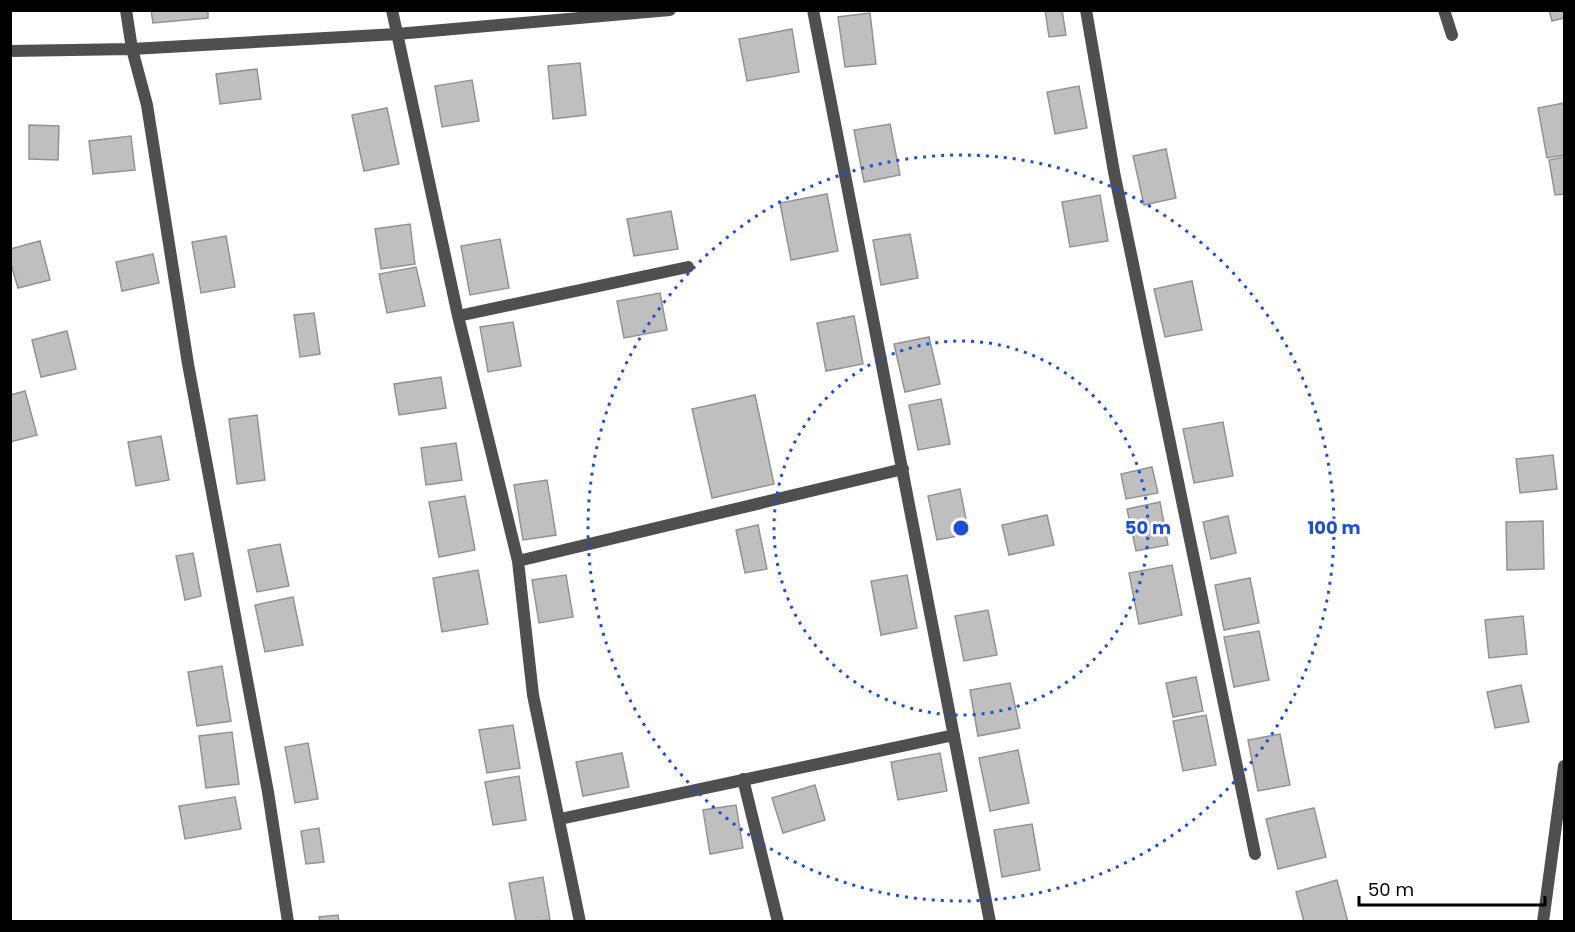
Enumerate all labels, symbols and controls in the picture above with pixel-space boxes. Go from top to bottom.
text: 50 m [1125,515,1171,540]
text: 100 m [1307,515,1361,540]
centre of rings [951,518,971,538]
scale bar [1359,869,1545,907]
text: 50 m [1368,877,1414,902]

